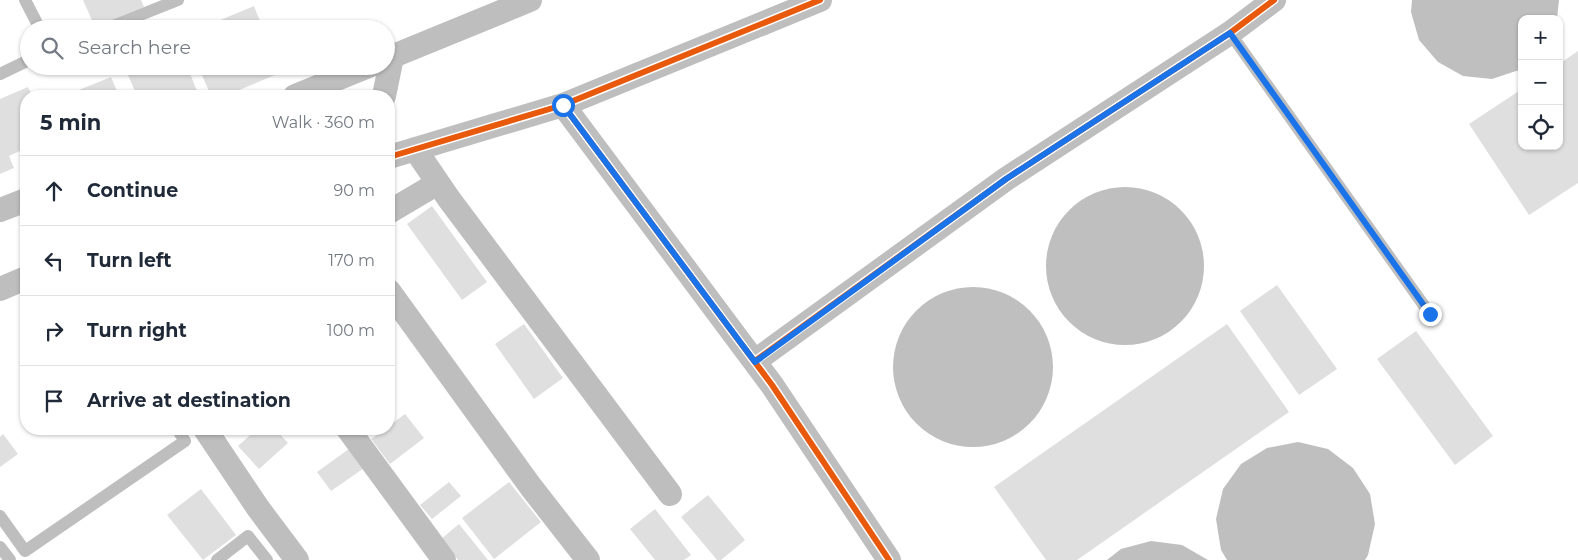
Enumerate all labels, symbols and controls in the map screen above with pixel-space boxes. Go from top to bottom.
map controls [1518,15,1563,150]
button: + [1518,15,1563,60]
search box [20,20,395,75]
icon: search [38,34,66,62]
text: Search here [78,36,191,59]
button: − [1518,60,1563,105]
route start [552,94,575,117]
button: locate [1518,105,1563,150]
text: 5 min [40,110,101,135]
text: Walk · 360 m [272,113,375,132]
icon: ahead [40,177,68,205]
text: Continue [87,179,178,202]
text: 90 m [333,181,375,200]
icon: left [40,247,68,275]
text: Turn left [87,249,172,272]
text: 170 m [328,251,375,270]
route end [1419,303,1442,326]
icon: right [40,317,68,345]
text: Turn right [87,319,187,342]
text: 100 m [327,321,375,340]
icon: arrive [40,387,68,415]
text: Arrive at destination [87,389,291,412]

